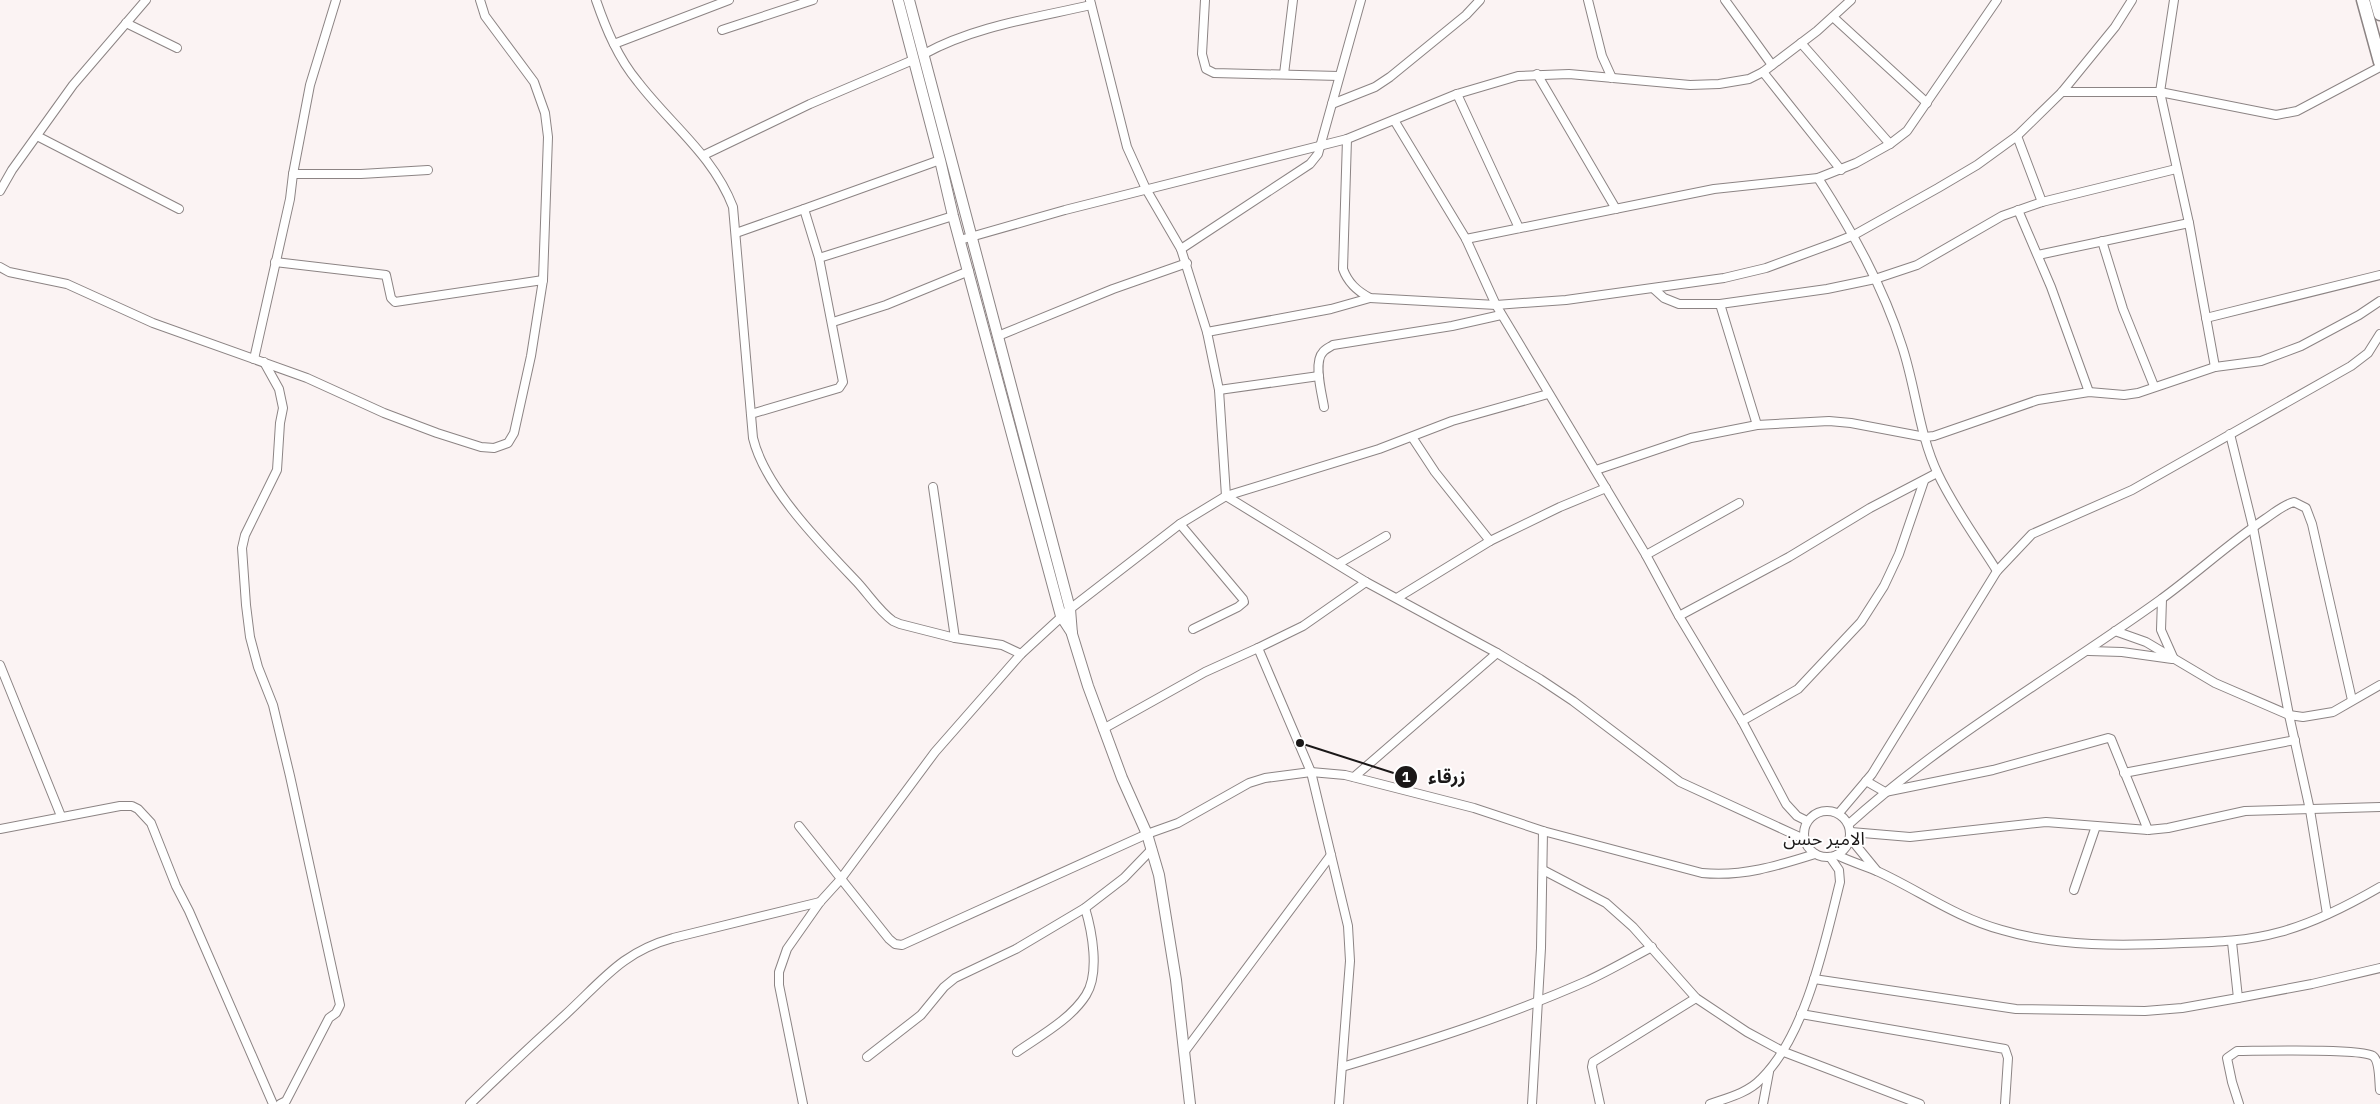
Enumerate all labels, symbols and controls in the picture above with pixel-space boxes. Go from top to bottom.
callout: زرقاء [1394,760,1476,793]
text: زرقاء [1428,765,1466,788]
text: 1 [1401,767,1411,786]
district label: الامير حسن [1783,827,1865,850]

